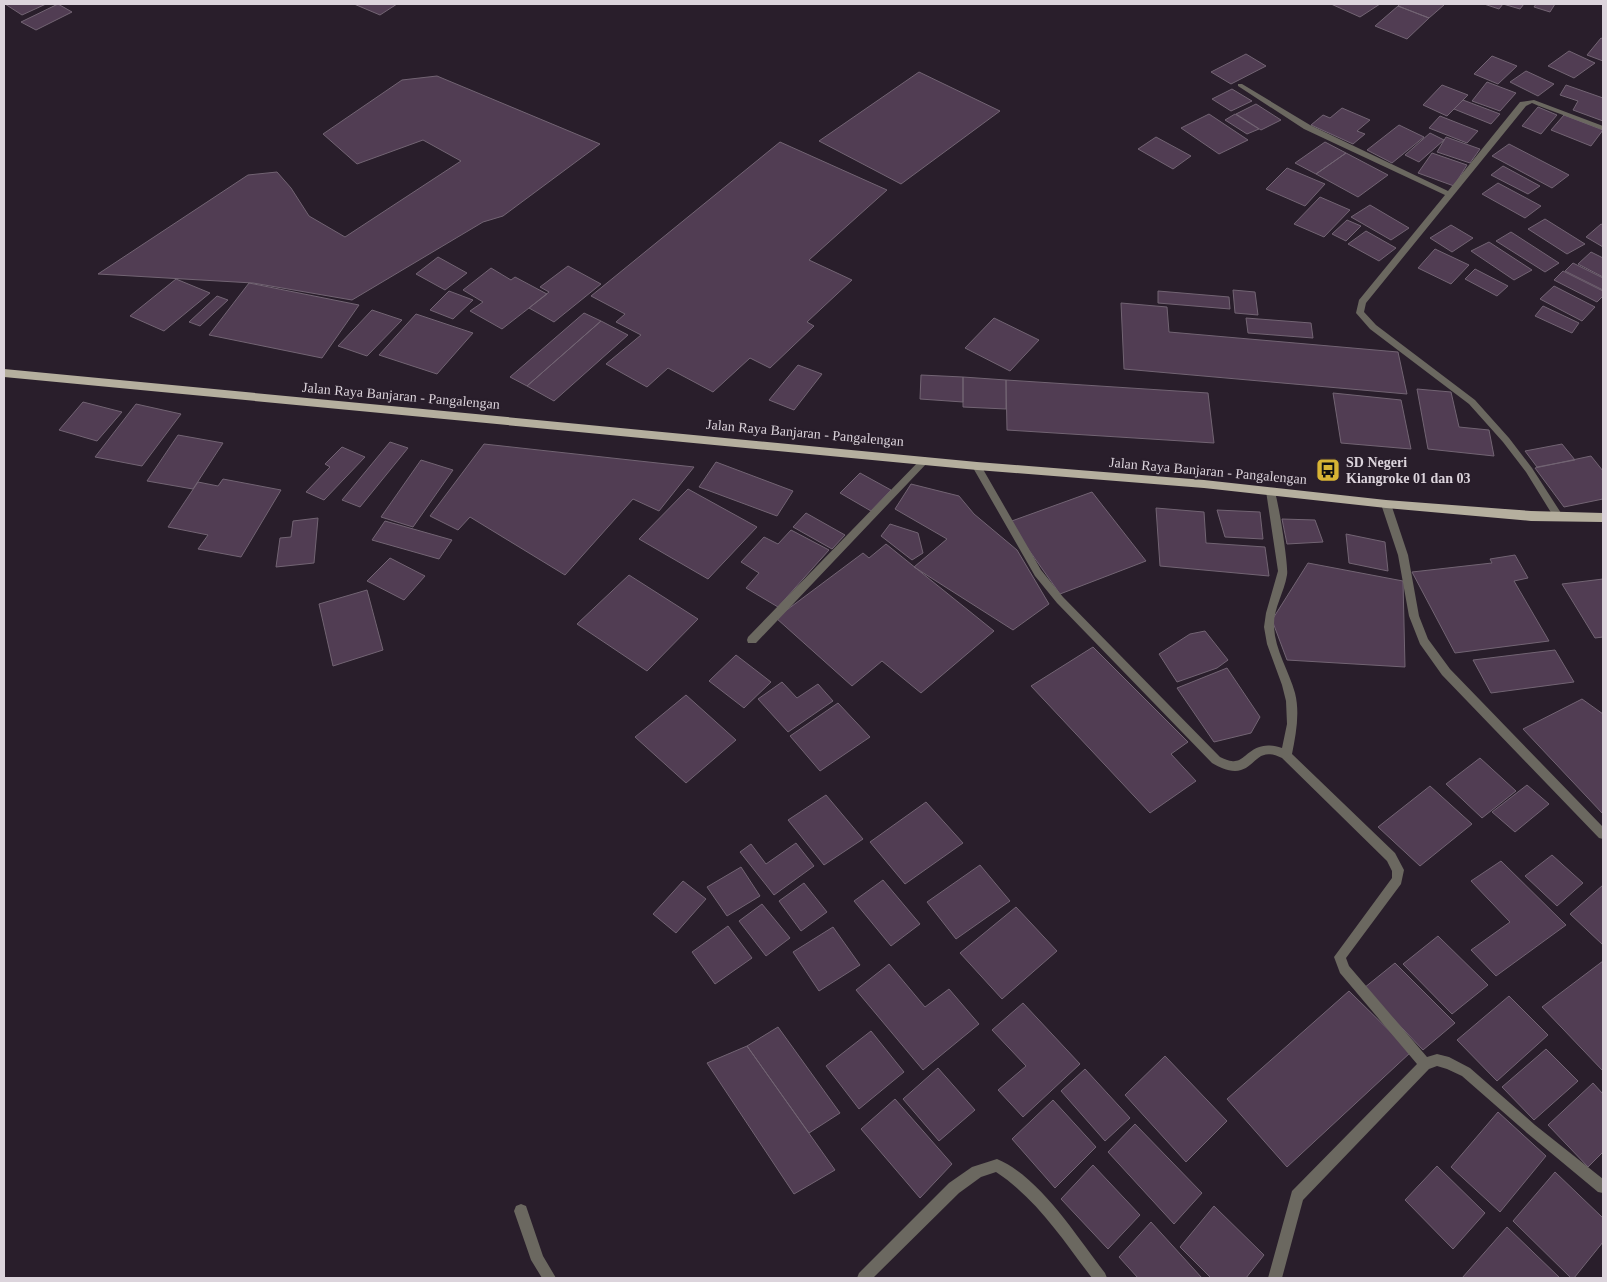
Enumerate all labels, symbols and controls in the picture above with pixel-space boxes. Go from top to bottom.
street label: Jalan Raya Banjaran - Pangalengan [302,380,500,412]
street label: Jalan Raya Banjaran - Pangalengan [706,417,904,449]
street label: Jalan Raya Banjaran - Pangalengan [1109,455,1307,487]
place label: SD Negeri Kiangroke 01 dan 03 [1346,455,1471,486]
bus stop icon: SD Negeri Kiangroke 01 dan 03 [1315,457,1341,483]

